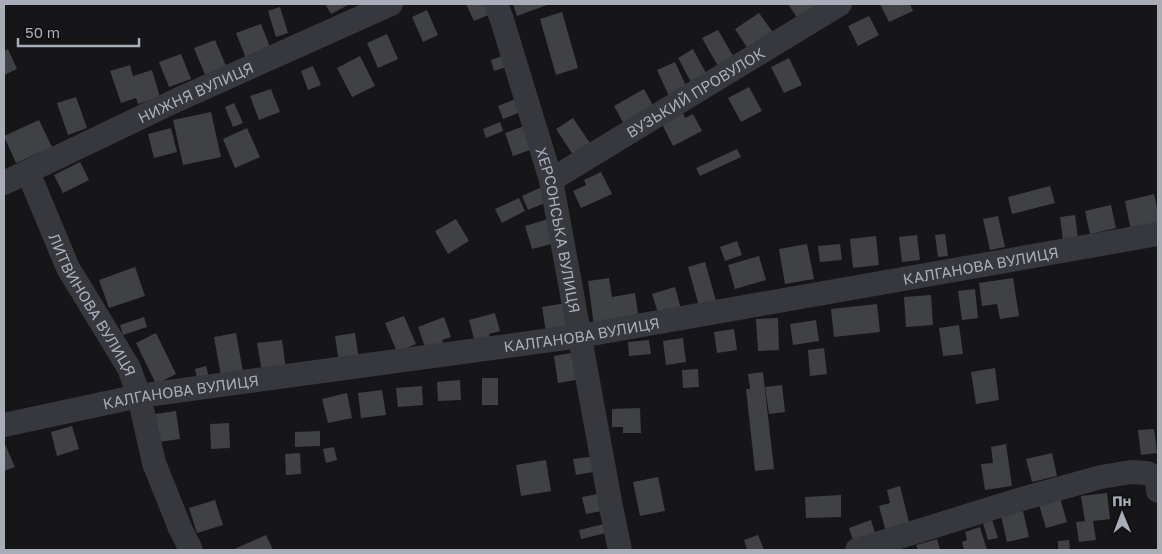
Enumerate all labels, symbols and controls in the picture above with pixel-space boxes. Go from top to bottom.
scale bar [18,15,139,47]
text: 50 m [25,23,60,41]
street label: ВУЗЬКИЙ ПРОВУЛОК [623,43,768,141]
street label: НИЖНЯ ВУЛИЦЯ [135,58,256,127]
street label: ХЕРСОНСЬКА ВУЛИЦЯ [532,145,584,314]
street label: ЛИТВИНОВА ВУЛИЦЯ [46,231,140,378]
street label: КАЛГАНОВА ВУЛИЦЯ [901,243,1060,288]
street label: КАЛГАНОВА ВУЛИЦЯ [503,313,661,355]
street label: КАЛГАНОВА ВУЛИЦЯ [101,371,260,413]
north arrow [1097,489,1147,539]
text: Пн [1112,492,1131,509]

